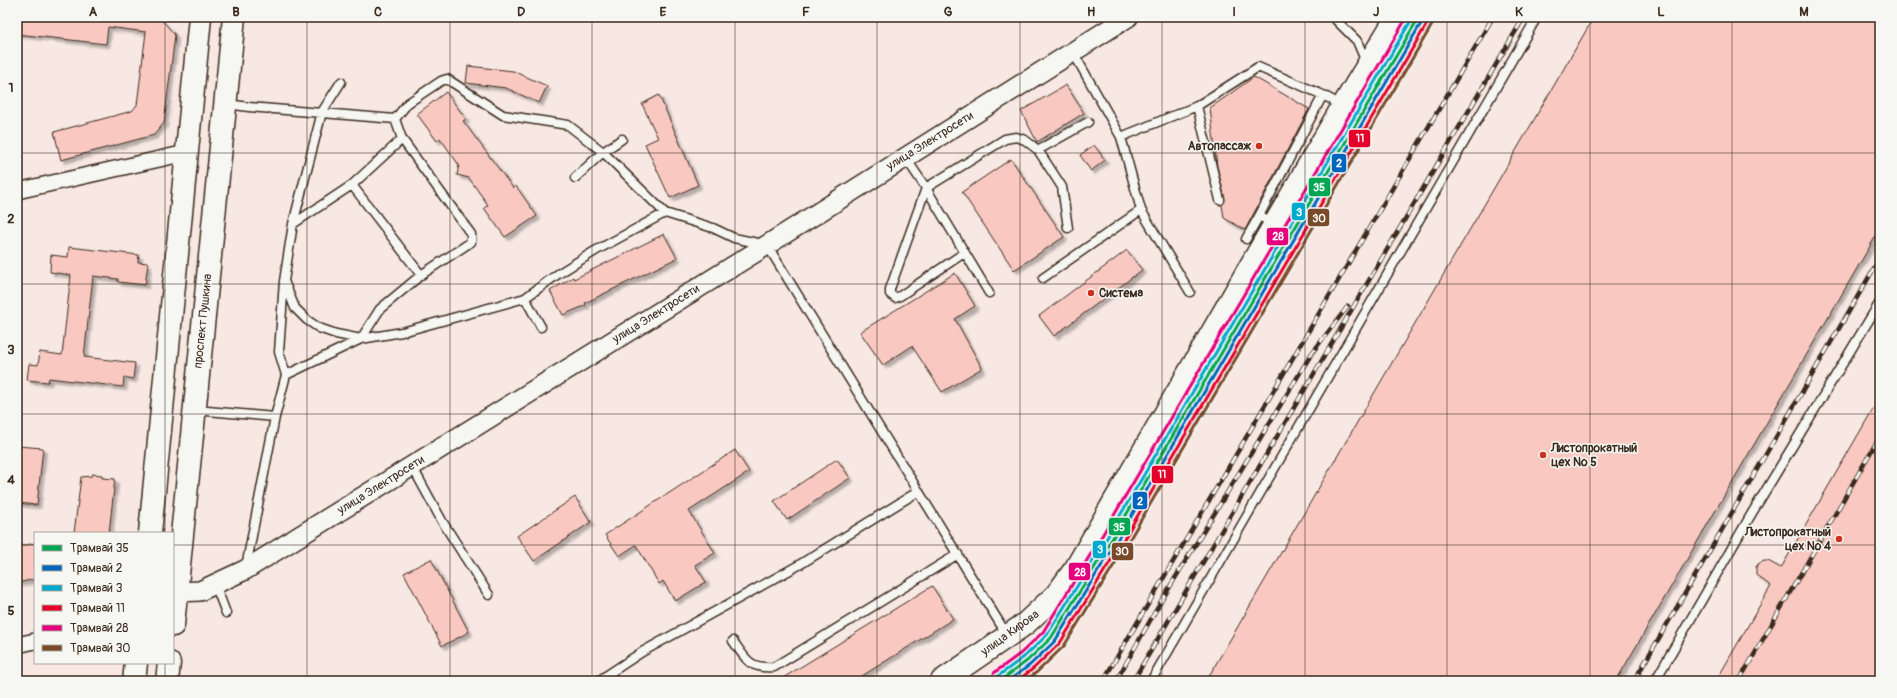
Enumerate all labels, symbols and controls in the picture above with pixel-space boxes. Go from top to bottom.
text: A [89,4,98,20]
text: B [232,4,240,20]
text: C [374,4,382,20]
text: D [517,4,525,20]
text: E [660,4,667,20]
text: F [802,4,810,20]
text: G [944,4,953,20]
text: H [1087,4,1095,20]
text: I [1232,4,1236,20]
text: J [1373,4,1379,20]
text: K [1515,4,1523,20]
text: L [1657,4,1665,20]
text: M [1799,4,1809,20]
text: 1 [8,80,14,96]
street label: улица Электросети [883,108,977,174]
line badge: 11 [1348,129,1371,148]
text: 11 [1356,132,1364,145]
place label: Автопассаж [1188,139,1251,154]
marker: Автопассаж [1254,141,1264,151]
line badge: 2 [1331,153,1347,173]
text: 2 [1336,157,1342,170]
line badge: 35 [1308,177,1331,197]
text: 35 [1313,181,1325,194]
line badge: 3 [1291,202,1306,221]
text: 3 [1296,206,1302,219]
line badge: 30 [1307,208,1330,227]
text: 2 [7,211,15,227]
text: 30 [1312,212,1326,225]
line badge: 28 [1266,227,1289,246]
text: 28 [1272,230,1284,243]
street label: проспект Пушкина [191,273,215,369]
street label: улица Электросети [609,281,703,347]
place label: Система [1099,286,1143,301]
marker: Система [1086,288,1096,298]
text: 3 [7,342,15,358]
place label: Листопрокатный цех № 5 [1550,441,1638,470]
marker: Листопрокатный цех № 5 [1538,450,1548,460]
street label: улица Электросети [334,452,428,518]
line badge: 11 [1151,465,1174,484]
text: 11 [1158,468,1166,481]
text: 4 [7,472,15,488]
line badge: 2 [1132,491,1148,510]
text: 2 [1137,495,1143,508]
line badge: 35 [1108,517,1131,536]
text: 35 [1113,521,1125,534]
place label: Листопрокатный цех № 4 [1744,525,1831,554]
legend [34,532,174,664]
marker: Листопрокатный цех № 4 [1834,534,1844,544]
line badge: 3 [1092,540,1107,559]
text: Трамвай 35 [70,541,129,556]
line badge: 30 [1111,542,1134,561]
text: 3 [1097,543,1103,556]
text: 30 [1115,545,1129,558]
text: Трамвай 2 [70,561,123,576]
line badge: 28 [1068,562,1091,581]
text: 28 [1074,566,1086,579]
text: Трамвай 3 [70,581,123,596]
text: Трамвай 11 [70,601,125,616]
text: 5 [7,603,15,619]
street label: улица Кирова [977,607,1042,660]
text: Трамвай 28 [70,621,128,636]
text: Трамвай 30 [70,641,131,656]

